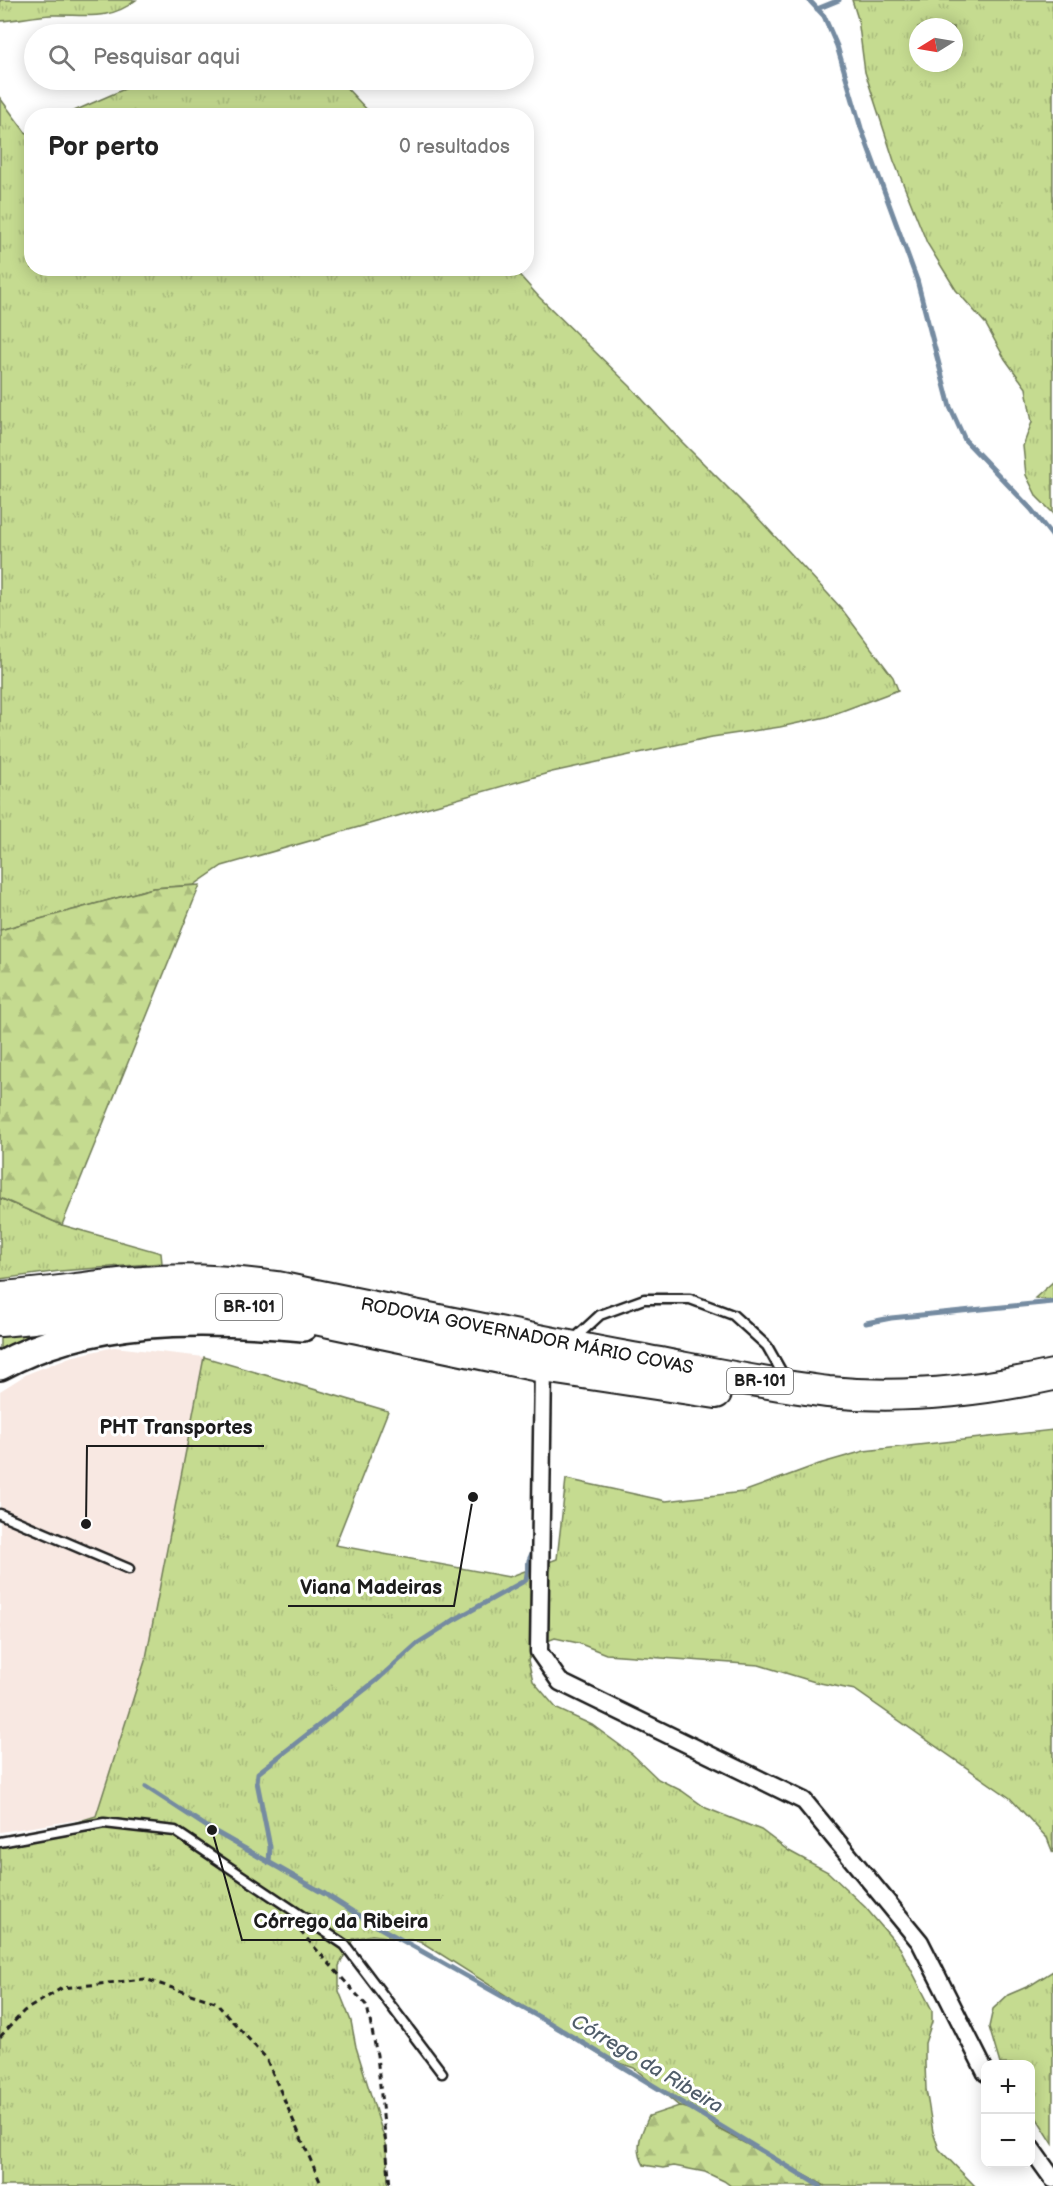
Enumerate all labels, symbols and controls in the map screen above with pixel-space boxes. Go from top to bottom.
north arrow [909,18,963,72]
search box [24,24,534,90]
icon: search [45,41,78,74]
text: Pesquisar aqui [93,44,240,71]
text: Por perto [48,132,159,163]
text: 0 resultados [399,135,510,159]
street label: RODOVIA GOVERNADOR MÁRIO COVAS [359,1291,695,1379]
road number: BR-101 [216,1294,282,1320]
road number: BR-101 [727,1368,793,1394]
callout: PHT Transportes [87,1408,264,1446]
text: PHT Transportes [99,1416,253,1440]
callout: Viana Madeiras [288,1568,454,1606]
text: Viana Madeiras [300,1576,442,1600]
callout: Córrego da Ribeira [242,1902,441,1940]
text: Córrego da Ribeira [253,1910,429,1934]
water label: Córrego da Ribeira [567,2009,727,2119]
map controls [981,2060,1035,2168]
button: + [981,2060,1035,2114]
button: − [981,2114,1035,2168]

